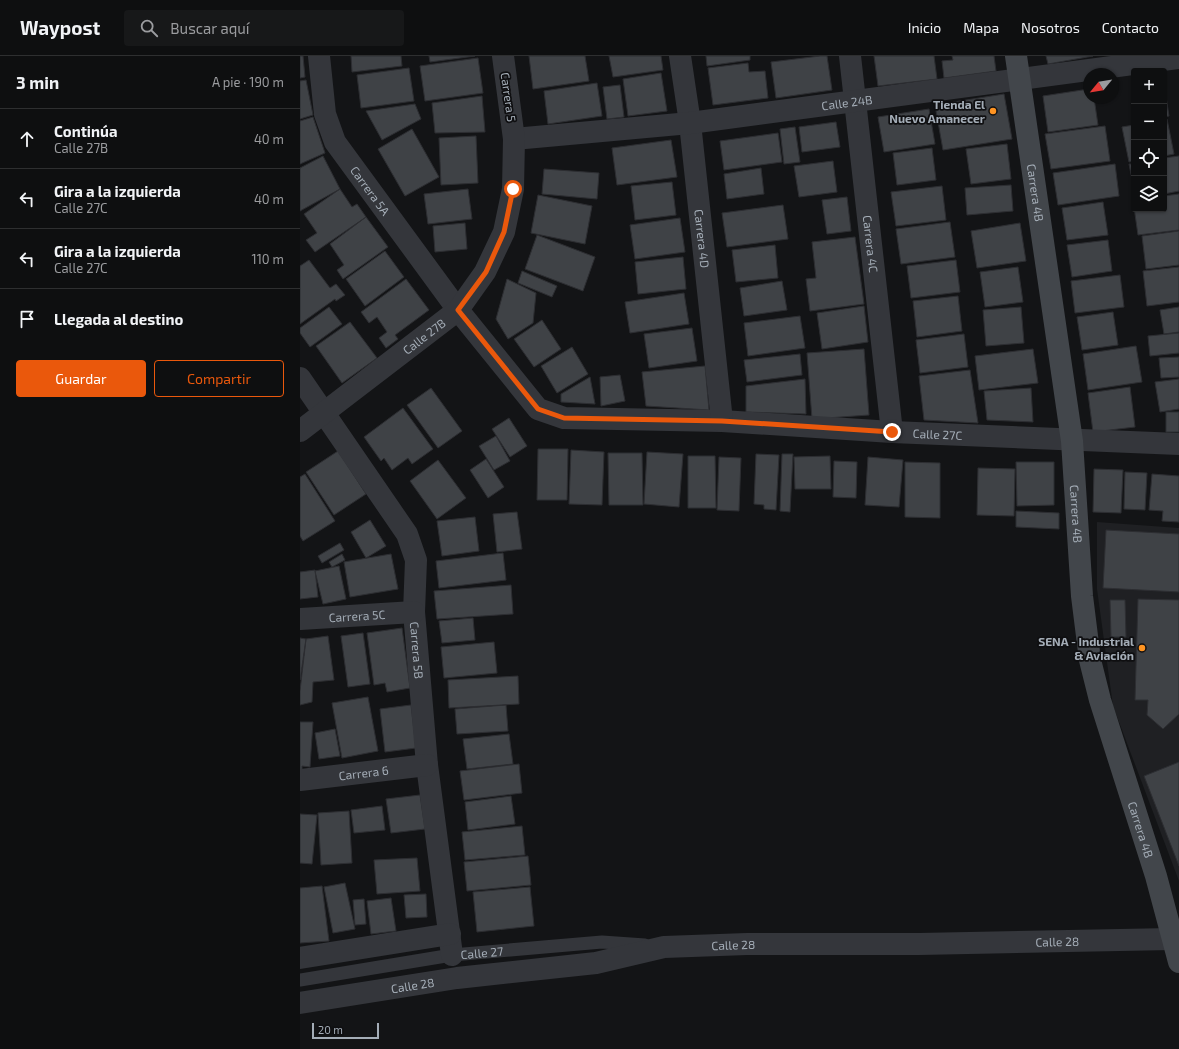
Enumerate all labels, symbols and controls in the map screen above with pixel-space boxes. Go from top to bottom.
search box [124,10,404,46]
text: Waypost [20,16,100,39]
icon: search [138,17,160,39]
text: Buscar aquí [170,19,249,37]
text: Inicio [908,19,941,36]
text: Mapa [963,19,999,36]
text: Nosotros [1021,19,1080,36]
text: Contacto [1102,19,1159,36]
north arrow [1083,68,1119,104]
map controls [1131,68,1167,212]
button: + [1131,68,1167,104]
street label: Carrera 5 [499,71,519,123]
text: 3 min [16,72,59,92]
text: A pie · 190 m [212,74,284,90]
street label: Calle 24B [821,92,873,112]
place label: Tienda El Nuevo Amanecer [889,97,985,125]
button: − [1131,104,1167,140]
marker: Tienda El Nuevo Amanecer [988,106,998,116]
text: Continúa [54,122,117,140]
icon: ahead [16,128,38,150]
text: 40 m [254,131,284,147]
text: Calle 27B [54,140,108,156]
button: locate [1131,140,1167,176]
street label: Carrera 5A [348,163,393,218]
street label: Carrera 4B [1025,163,1047,222]
button: layers [1131,176,1167,212]
route start [504,180,522,198]
text: Gira a la izquierda [54,182,181,200]
icon: left [16,188,38,210]
text: 40 m [254,191,284,207]
text: Calle 27C [54,200,108,216]
street label: Carrera 4D [692,209,713,269]
street label: Carrera 4C [861,214,881,273]
text: Gira a la izquierda [54,242,181,260]
icon: left [16,248,38,270]
text: 110 m [252,251,284,267]
text: Calle 27C [54,260,108,276]
icon: arrive [16,308,38,330]
text: Llegada al destino [54,310,183,328]
street label: Calle 27B [400,315,448,357]
button: Guardar [16,360,146,397]
button: Compartir [154,360,284,397]
route end [883,423,901,441]
street label: Calle 27C [913,426,963,442]
street label: Carrera 4B [1068,484,1086,543]
street label: Carrera 5C [328,607,386,624]
street label: Carrera 5B [408,621,427,679]
place label: SENA - Industrial & Aviación [1038,634,1134,662]
marker: SENA - Industrial & Aviación [1137,643,1147,653]
street label: Carrera 6 [338,763,389,782]
street label: Carrera 4B [1126,800,1157,859]
street label: Calle 28 [1035,934,1079,949]
street label: Calle 28 [711,937,755,952]
street label: Calle 27 [460,944,504,961]
street label: Calle 28 [390,975,435,995]
scale bar [312,1021,379,1040]
text: 20 m [318,1023,343,1036]

